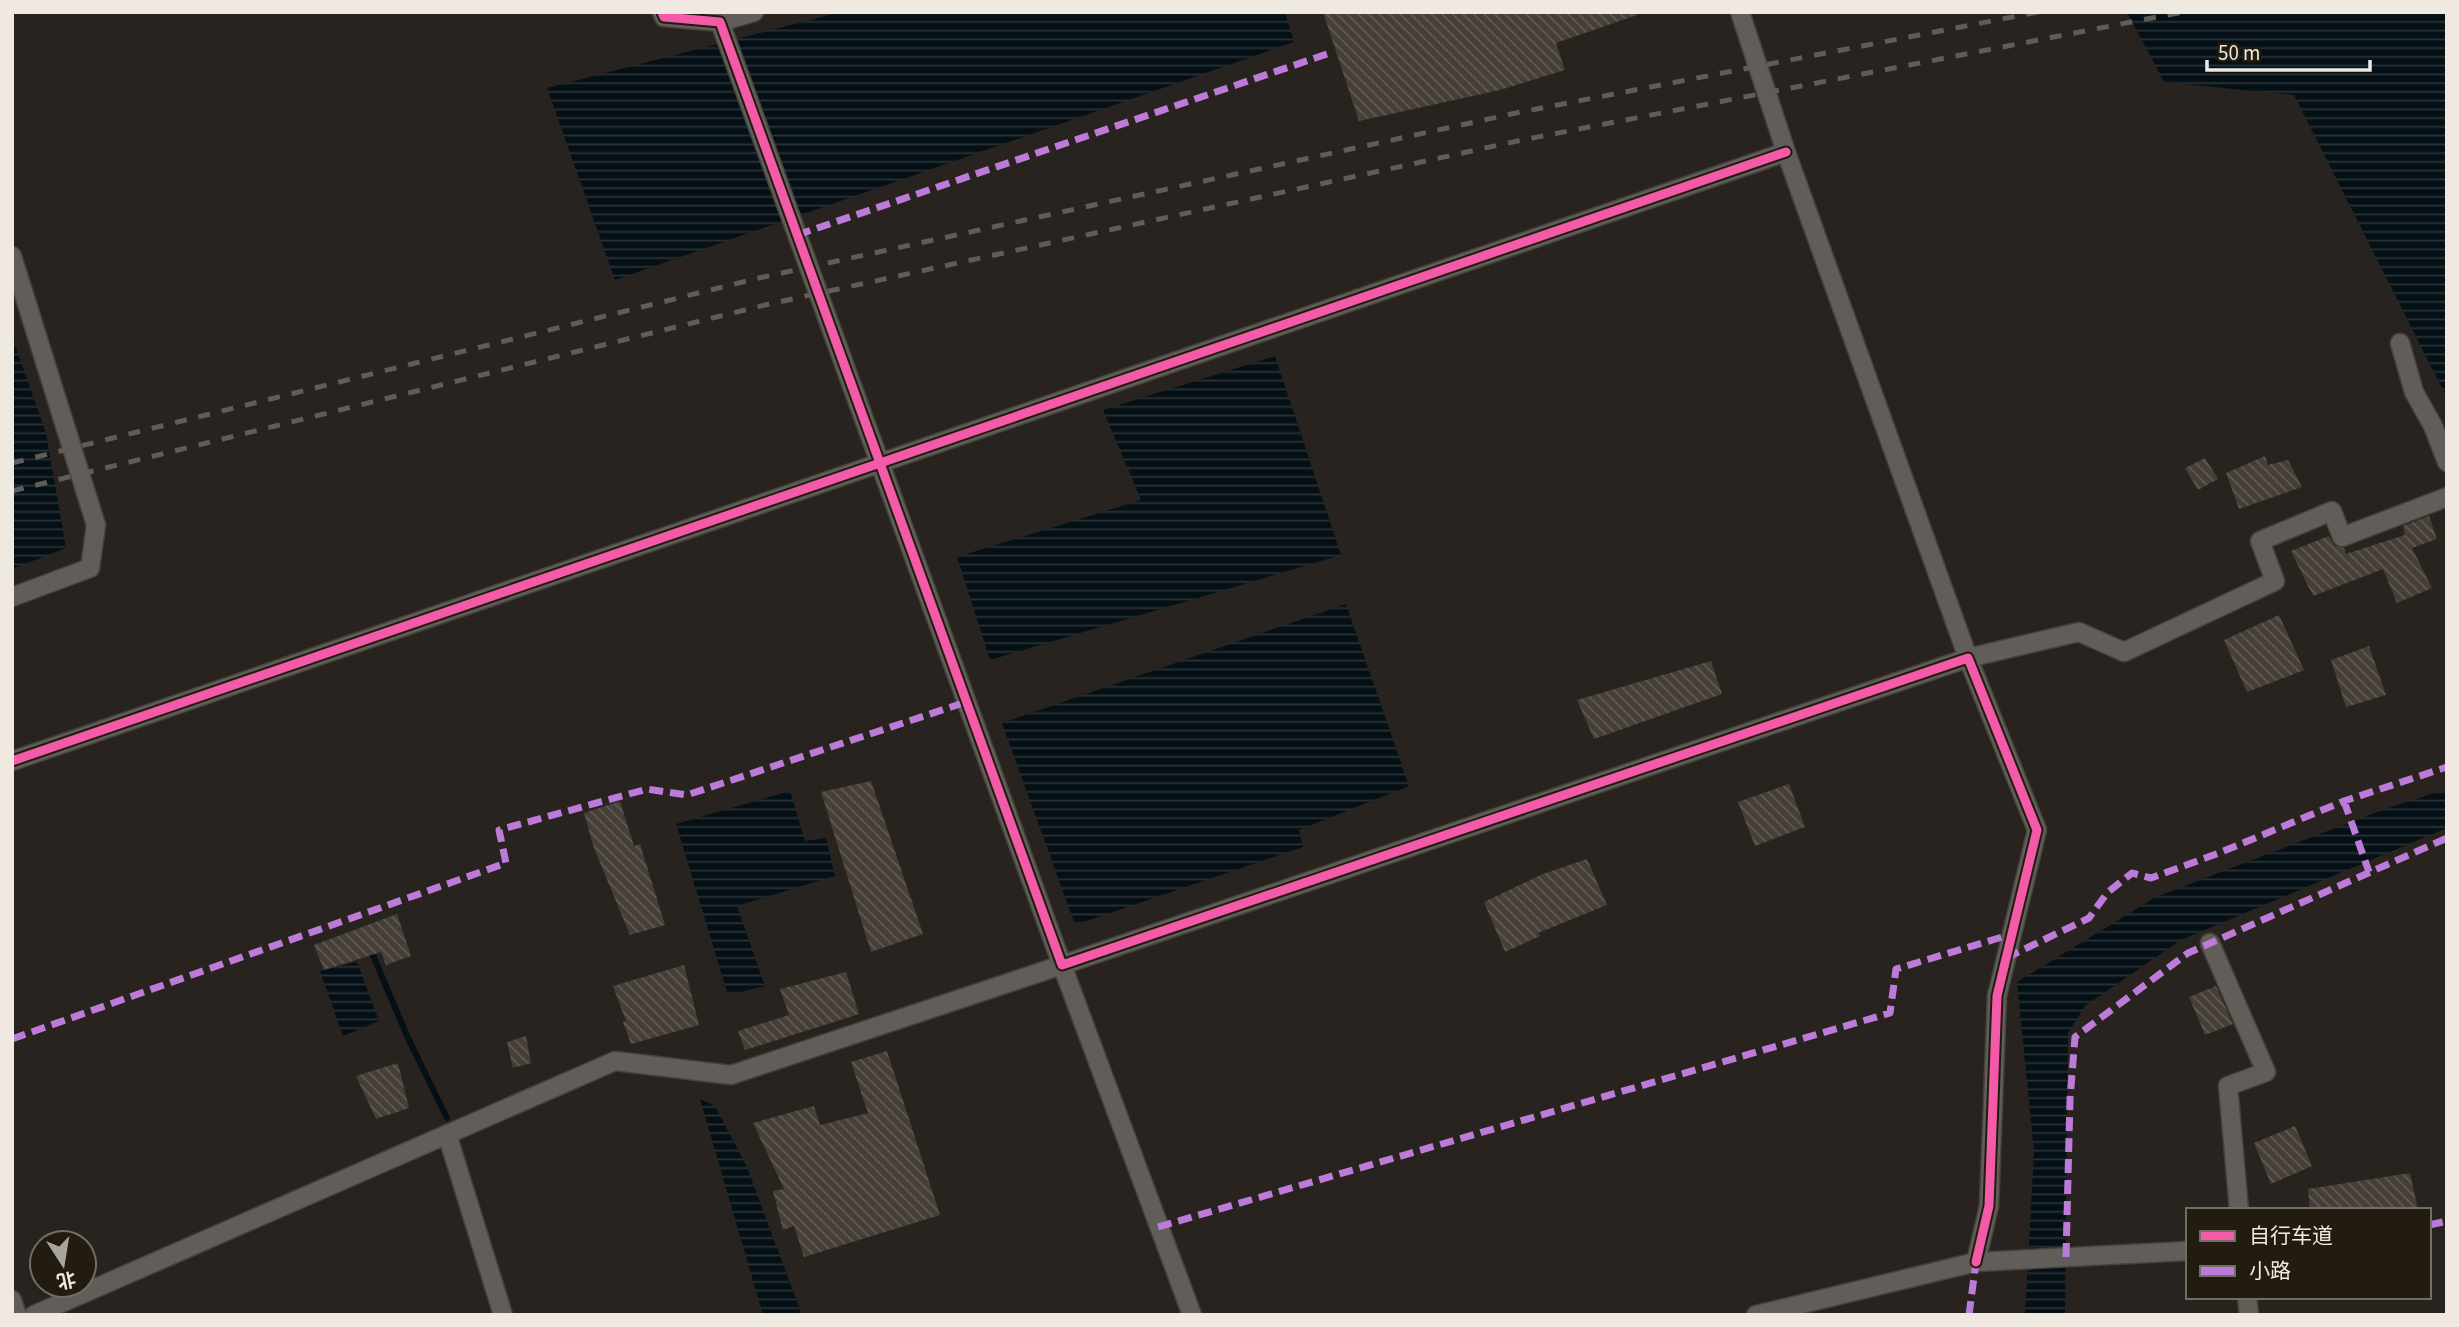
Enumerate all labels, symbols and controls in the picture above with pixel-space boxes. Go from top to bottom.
scale bar [2207,28,2370,72]
text: 50 m [2218,38,2260,68]
legend [2186,1208,2431,1299]
text: 自行车道 [2249,1221,2333,1251]
north arrow [28,1229,98,1299]
text: 小路 [2249,1256,2291,1286]
text: 北 [54,1264,78,1294]

